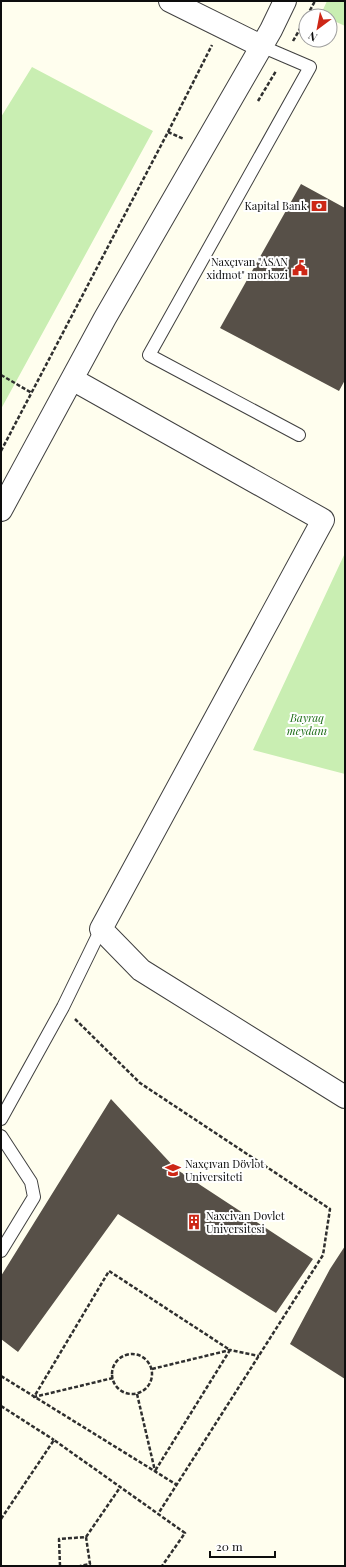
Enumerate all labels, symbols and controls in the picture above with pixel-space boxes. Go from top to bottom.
north arrow [298,8,338,48]
text: N [305,28,320,45]
bank icon: Kapital Bank [310,197,328,215]
place label: Kapital Bank [244,198,307,213]
place label: Naxçıvan "ASAN xidmət" mərkəzi [206,254,288,282]
public building icon: Naxçıvan "ASAN xidmət" mərkəzi [291,259,309,277]
park label: Bayraq meydanı [287,710,327,738]
place label: Naxçıvan Dövlət Universiteti [185,1156,264,1184]
school or university icon: Naxçıvan Dövlət Universiteti [164,1161,182,1179]
place label: Naxcivan Dovlet Universitesi [206,1208,285,1236]
building icon: Naxcivan Dovlet Universitesi [185,1213,203,1231]
scale bar [210,1533,275,1559]
text: 20 m [216,1538,243,1554]

